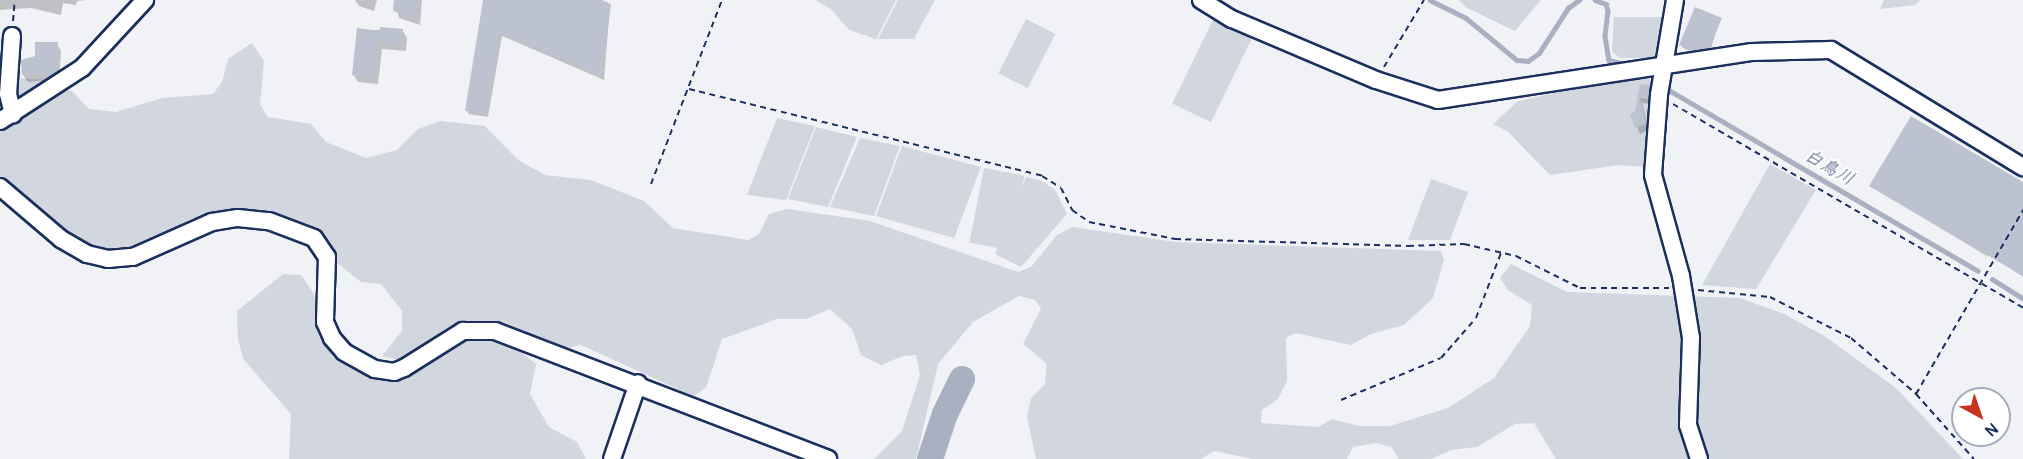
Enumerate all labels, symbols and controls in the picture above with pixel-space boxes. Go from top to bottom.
water label: 白鳥川 [1800,145,1858,191]
north arrow [1951,387,2011,447]
text: N [1981,418,2002,440]

